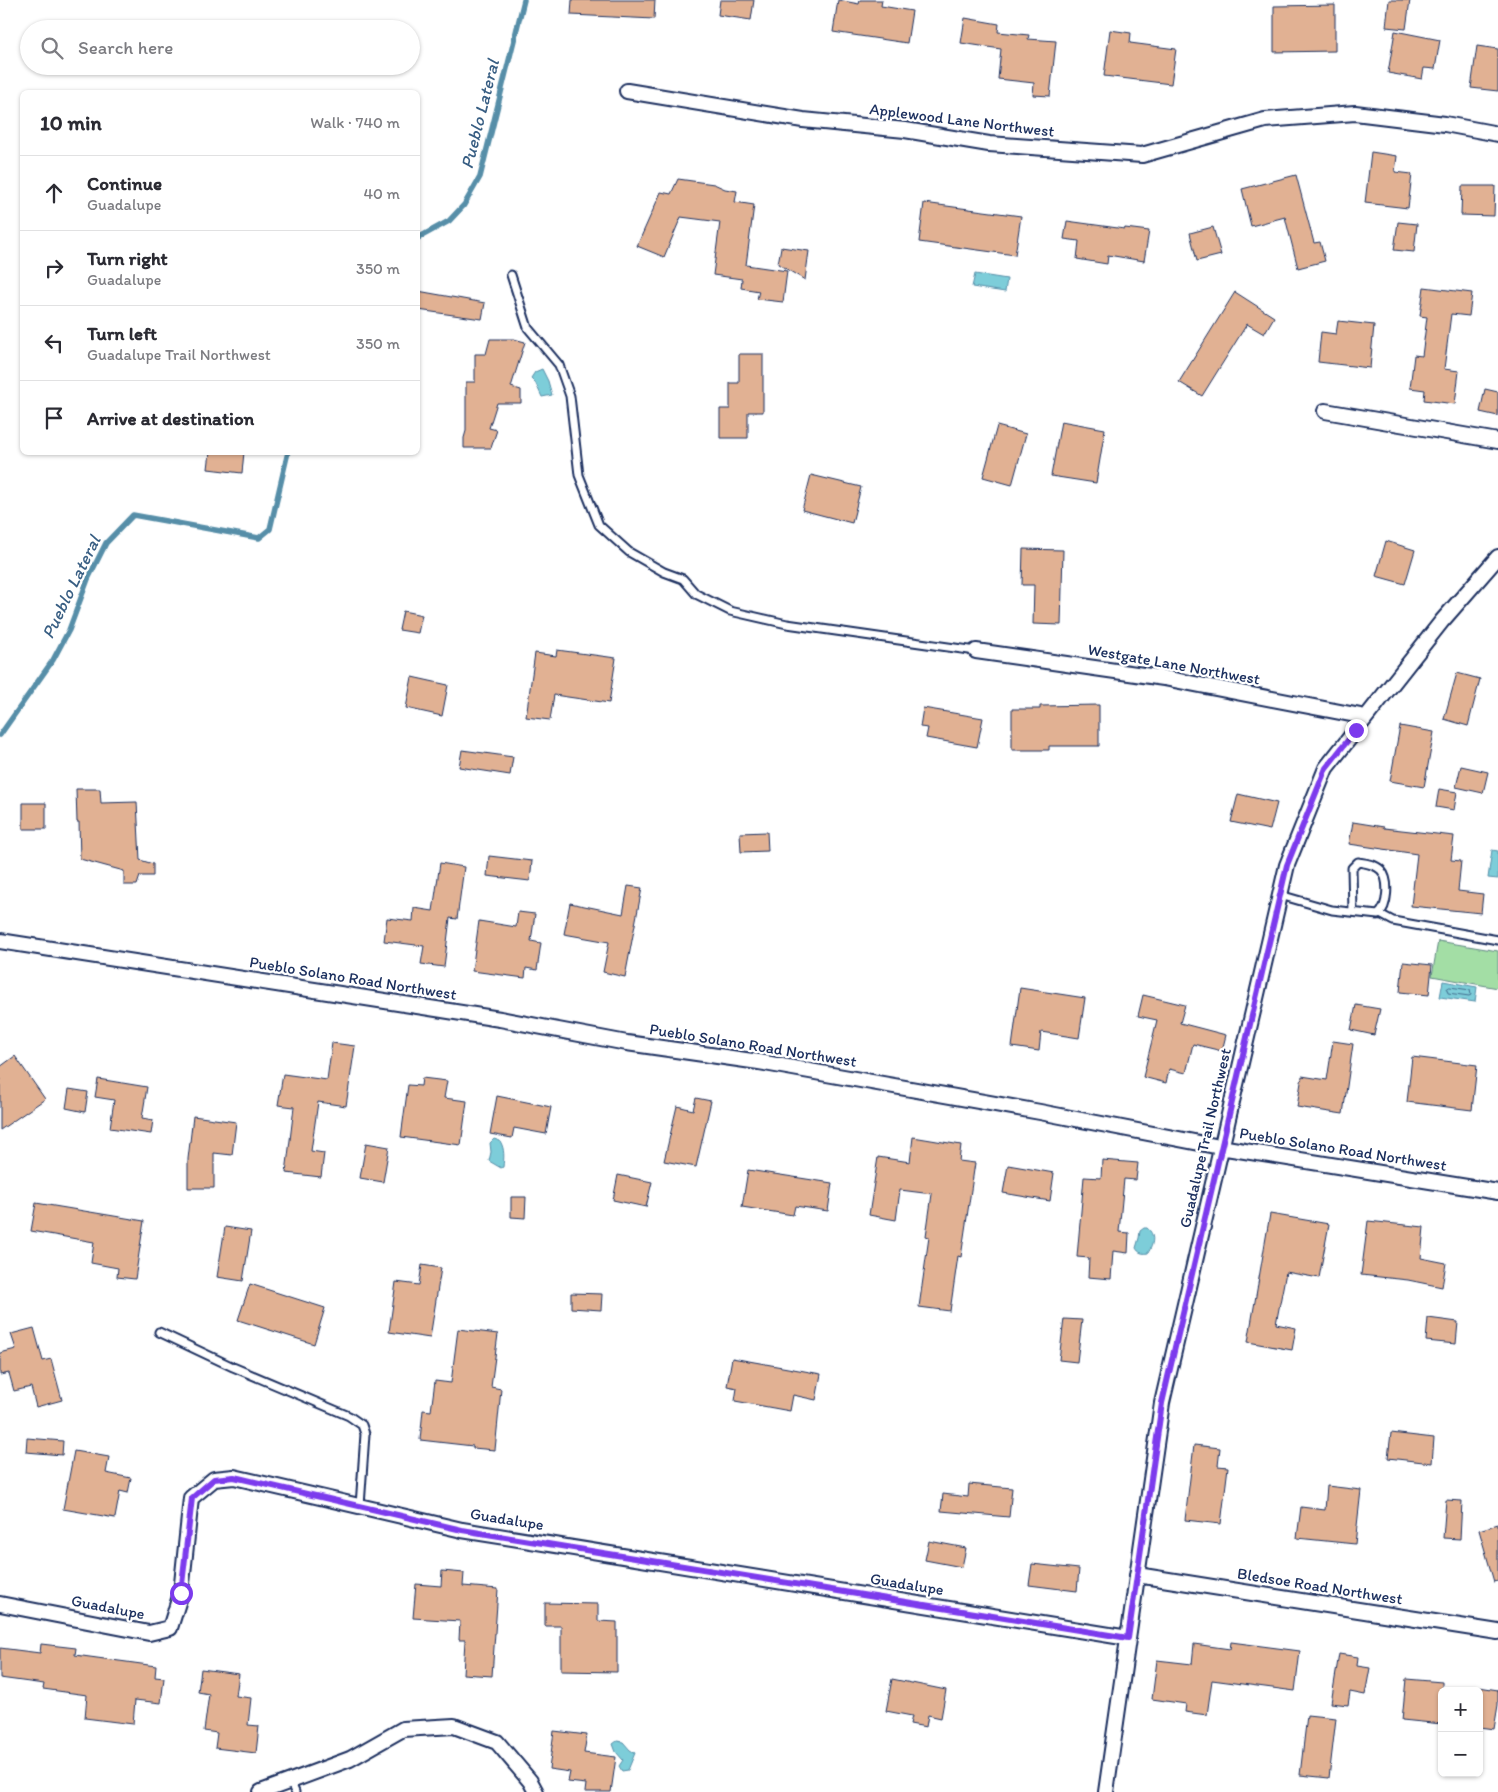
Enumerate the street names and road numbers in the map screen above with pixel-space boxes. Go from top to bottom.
street label: Applewood Lane Northwest [868,99,1056,141]
street label: Westgate Lane Northwest [1086,639,1262,689]
street label: Pueblo Solano Road Northwest [248,952,458,1004]
street label: Pueblo Solano Road Northwest [648,1019,858,1071]
street label: Guadalupe Trail Northwest [1175,1046,1235,1230]
street label: Pueblo Solano Road Northwest [1238,1123,1448,1175]
street label: Guadalupe [469,1504,545,1534]
street label: Bledsoe Road Northwest [1236,1564,1404,1608]
street label: Guadalupe [869,1569,945,1599]
street label: Guadalupe [70,1591,146,1623]

